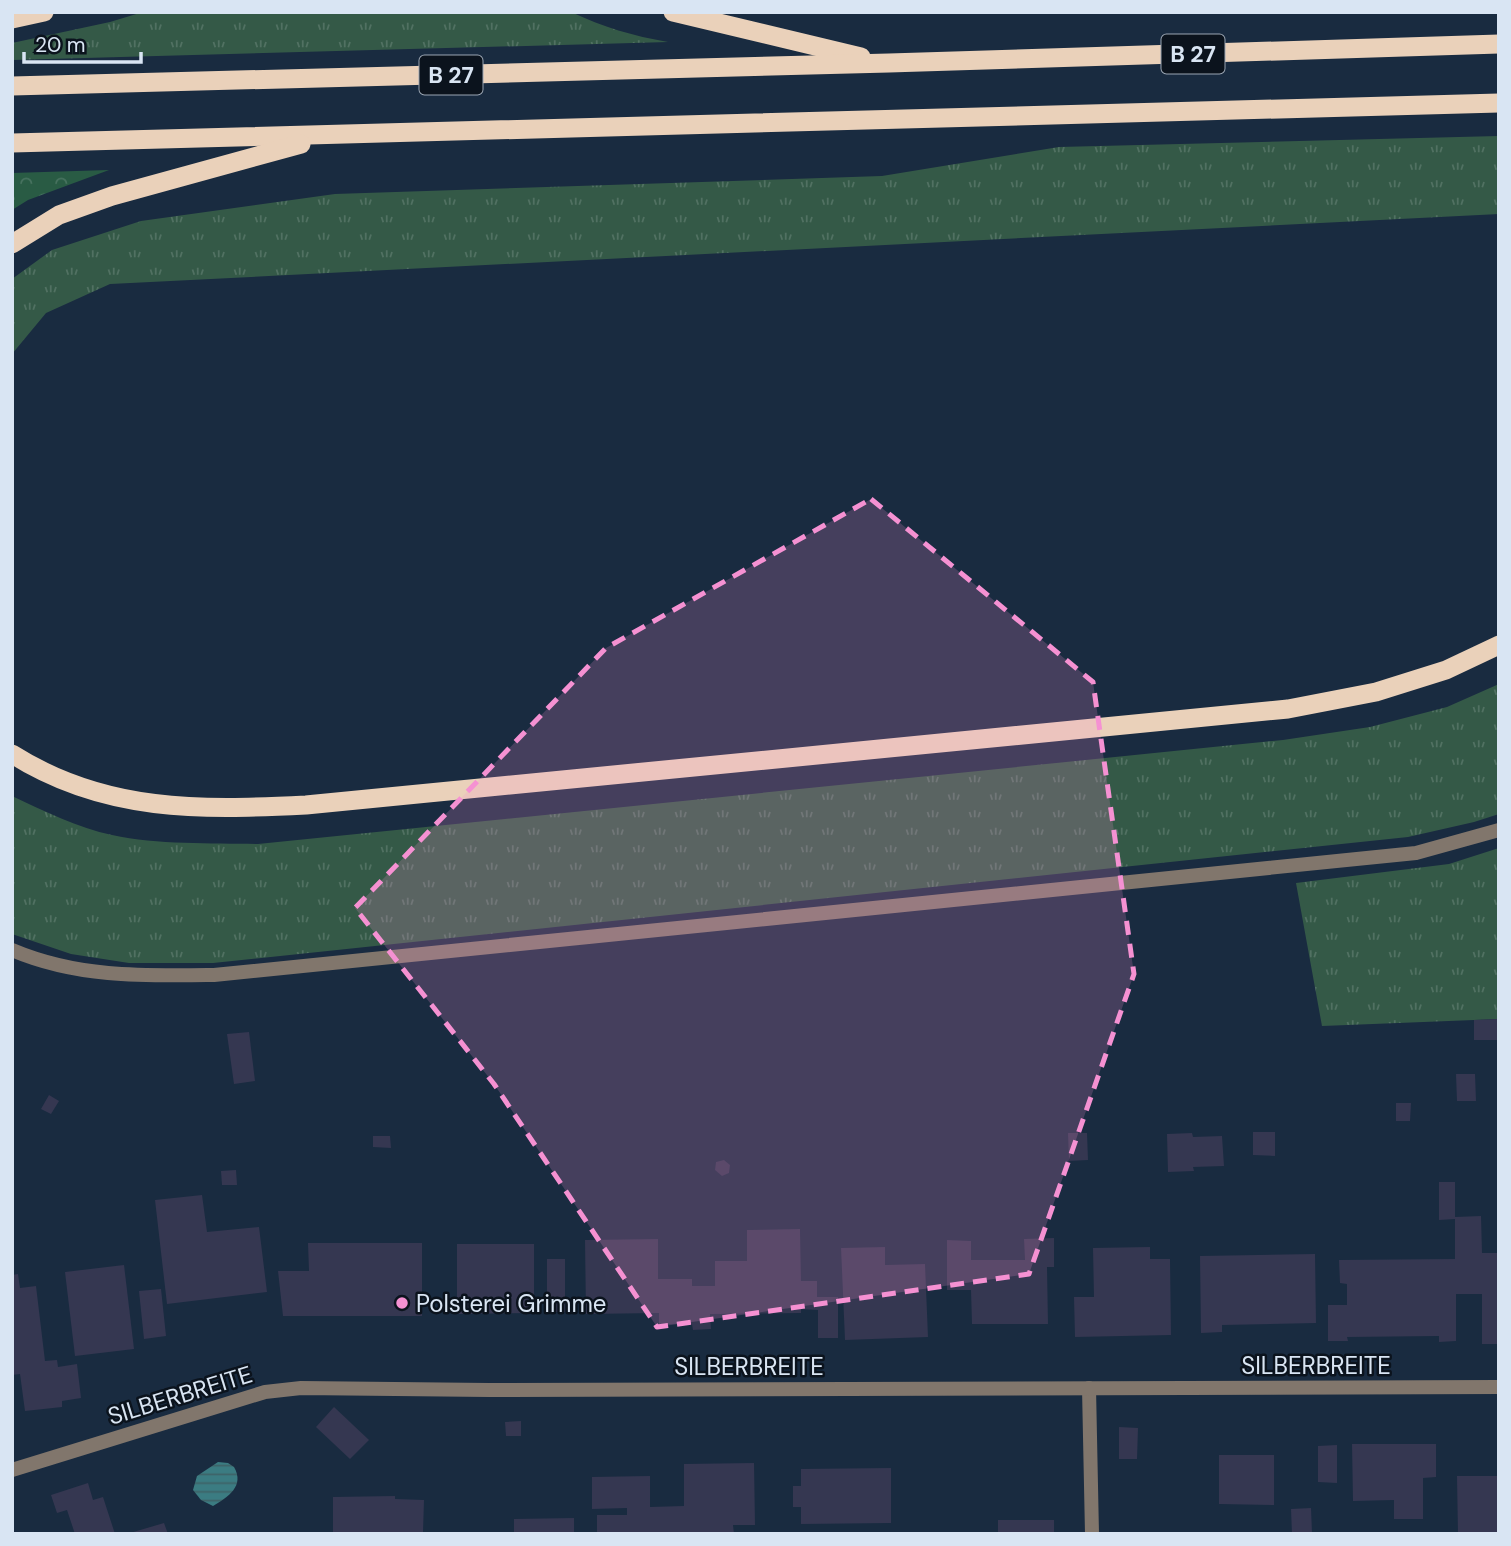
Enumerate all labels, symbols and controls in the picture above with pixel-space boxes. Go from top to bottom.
scale bar [24,21,142,65]
text: 20 m [35,31,86,59]
road number: B 27 [1162,34,1224,74]
road number: B 27 [420,55,482,94]
place label: Polsterei Grimme [416,1288,606,1319]
marker: Polsterei Grimme [394,1295,410,1311]
street label: SILBERBREITE [1241,1350,1391,1381]
street label: SILBERBREITE [674,1351,824,1382]
street label: SILBERBREITE [104,1358,256,1432]

